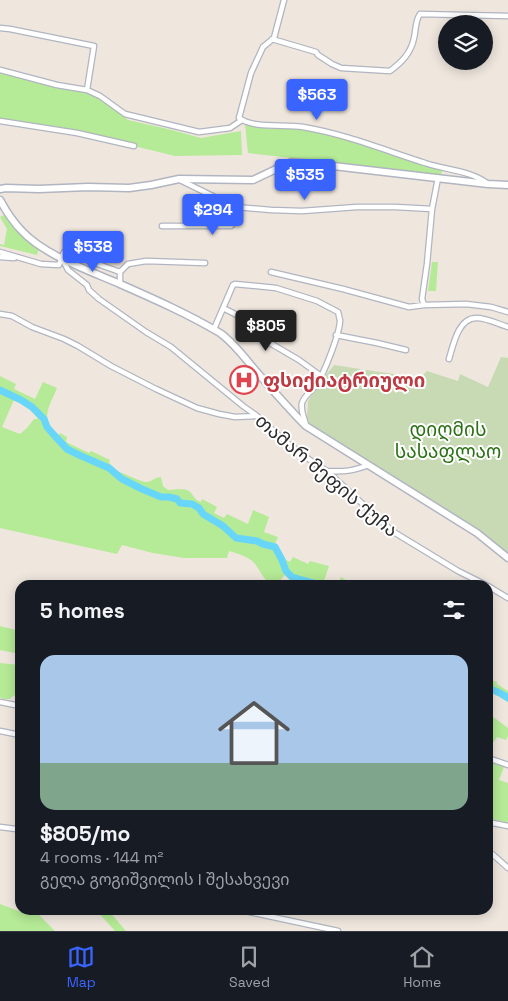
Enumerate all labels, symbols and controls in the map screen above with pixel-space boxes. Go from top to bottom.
map controls [438,15,493,70]
button: layers [438,15,493,70]
pin: $563 [287,78,347,121]
text: $563 [298,84,336,105]
pin: $535 [275,158,335,201]
text: $535 [286,164,324,185]
pin: $294 [183,194,243,236]
text: $294 [193,199,233,220]
pin: $538 [63,230,123,273]
text: $538 [74,236,112,257]
pin: $805 [236,310,296,352]
text: $805 [246,315,286,336]
hospital icon: ფსიქიატრიული [229,365,259,395]
place label: ფსიქიატრიული [263,368,425,393]
street label: თამარ მეფის ქუჩა [250,408,403,543]
park label: დიღმის სასაფლაო [395,417,501,464]
icon: filters [440,596,468,624]
text: 5 homes [40,597,125,624]
icon: home [209,688,299,778]
text: $805/mo [40,820,130,847]
text: 4 rooms · 144 m² [40,847,163,868]
text: გელა გოგიშვილის I შესახვევი [40,869,289,890]
tab: Map [67,943,96,991]
tab: Saved [229,943,270,991]
tab: Home [403,943,441,991]

